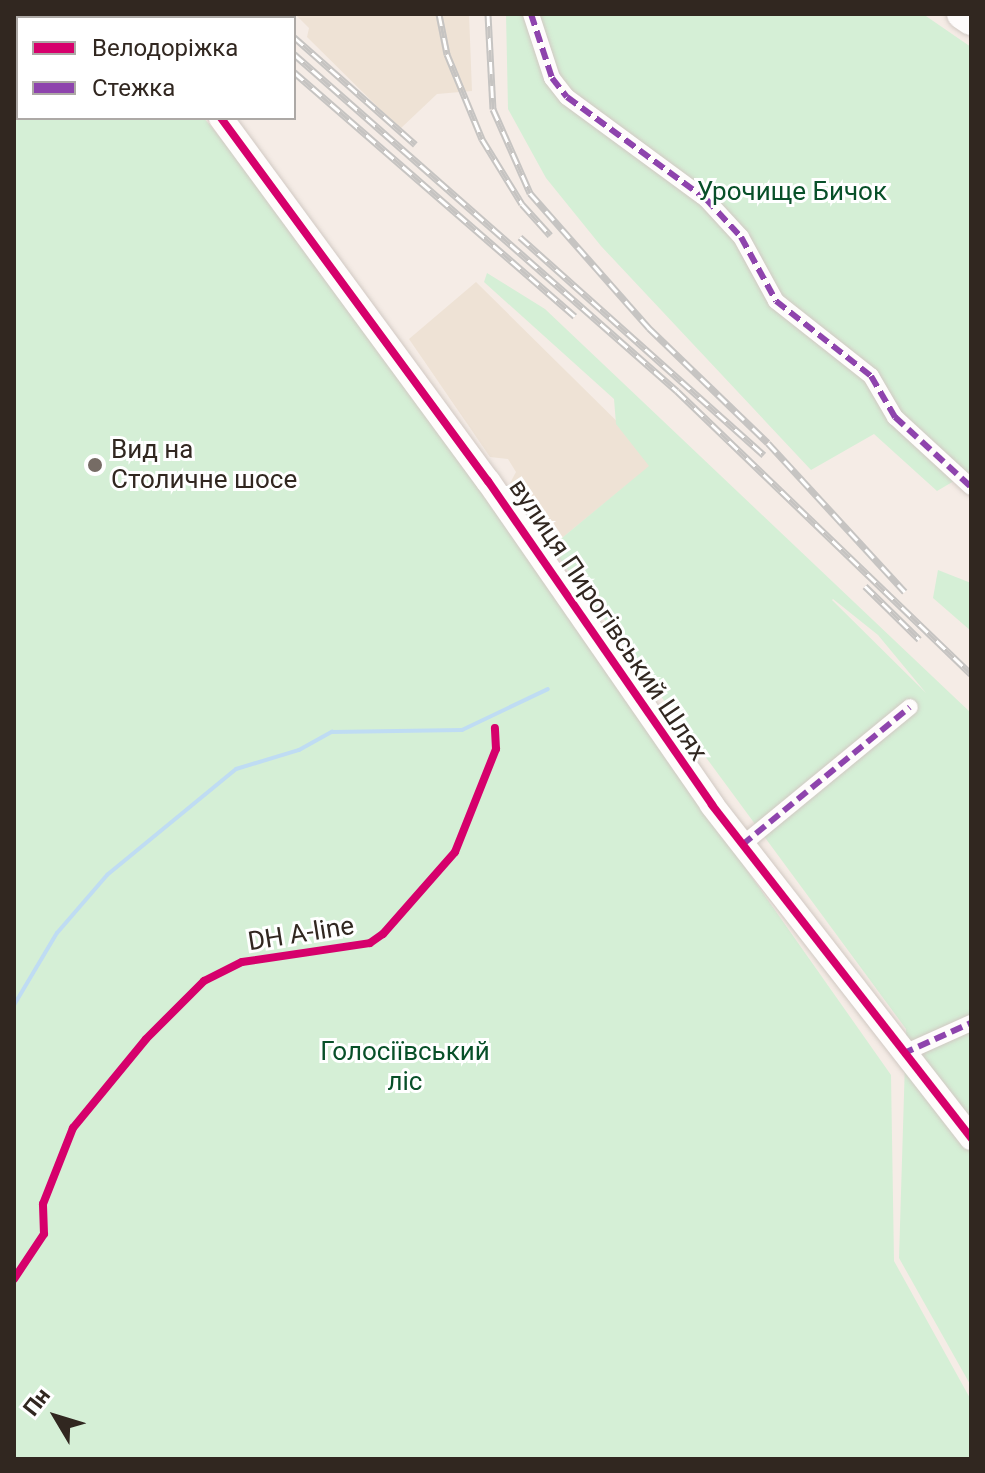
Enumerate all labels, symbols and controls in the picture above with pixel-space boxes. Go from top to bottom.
legend [16,16,296,120]
text: Велодоріжка [92,34,238,62]
text: Стежка [92,74,175,102]
park label: Урочище Бичок [697,176,887,208]
place label: Вид на Столичне шосе [111,434,297,496]
marker: Вид на Столичне шосе [86,456,104,474]
street label: вулиця Пирогівський Шлях [502,473,714,767]
street label: DH A-line [246,910,356,958]
park label: Голосіївський ліс [320,1036,490,1098]
north arrow [16,1377,96,1457]
text: Пн [18,1383,55,1421]

